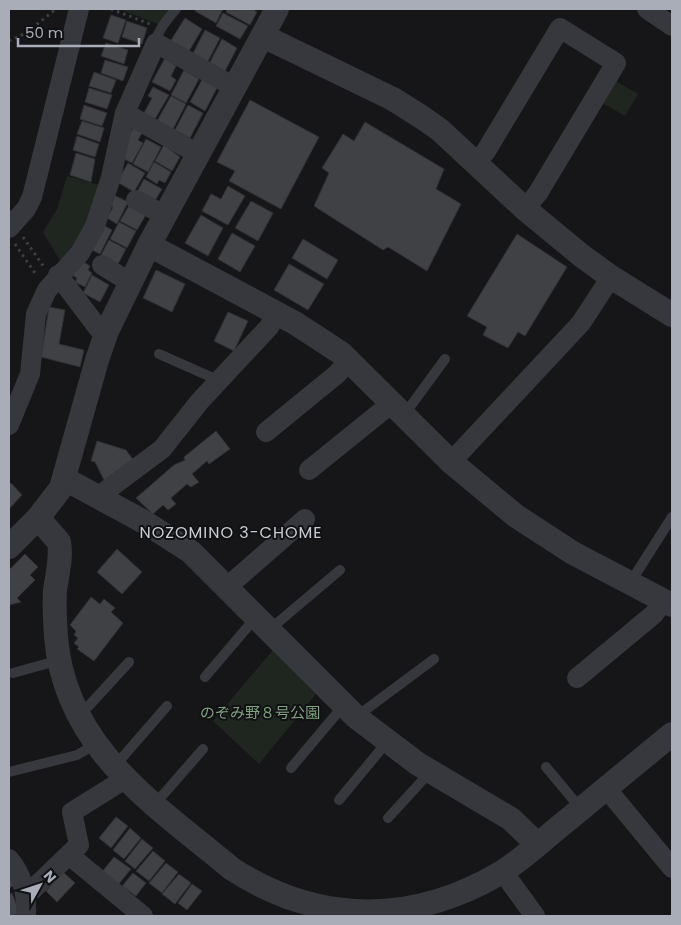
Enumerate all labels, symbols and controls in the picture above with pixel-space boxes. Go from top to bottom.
scale bar [18,15,139,47]
text: 50 m [25,22,63,43]
district label: NOZOMINO 3-CHOME [139,521,323,544]
park label: のぞみ野８号公園 [200,702,320,723]
north arrow [15,860,65,910]
text: N [39,866,61,887]

